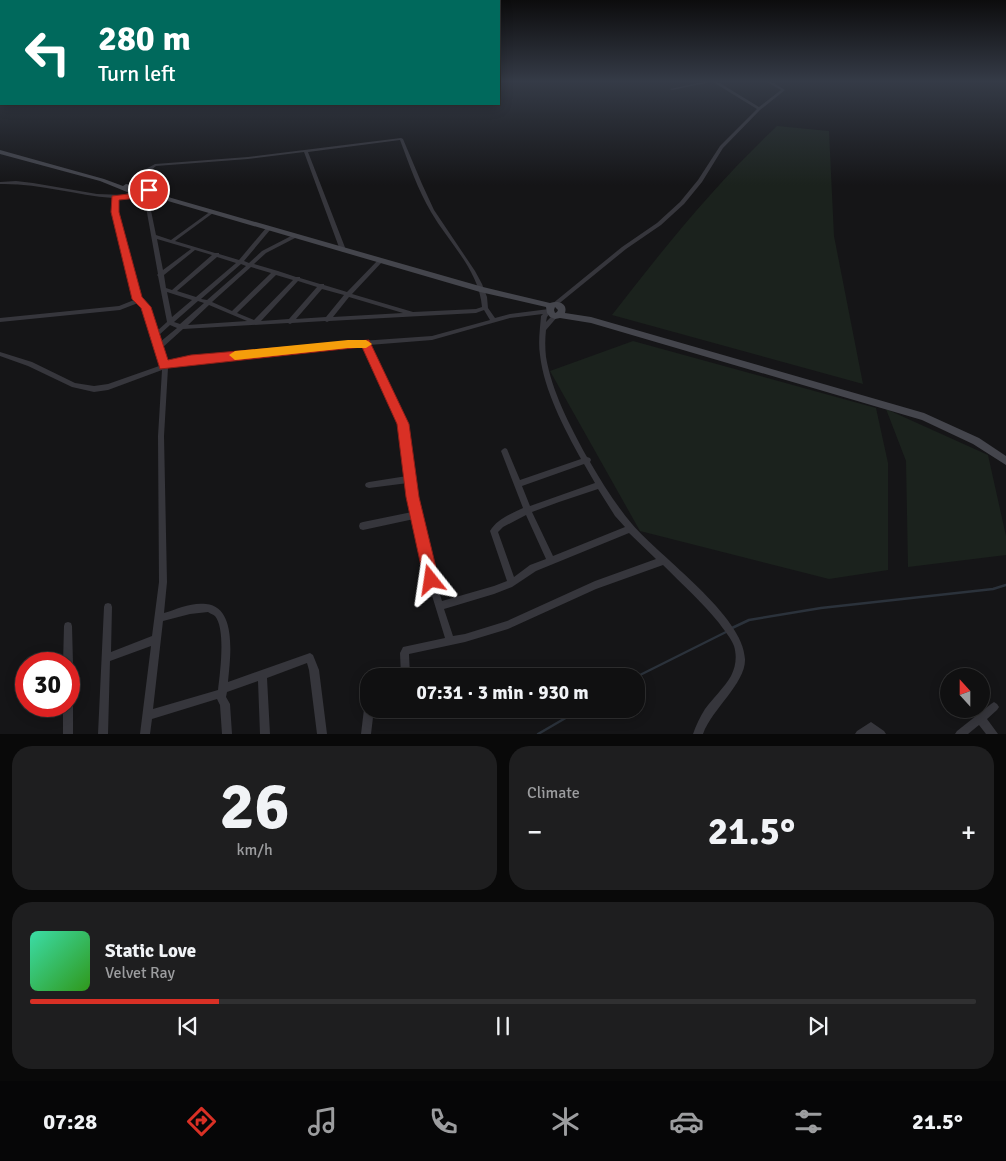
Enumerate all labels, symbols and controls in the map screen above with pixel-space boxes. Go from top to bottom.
text: 280 m [98,17,191,60]
icon: left [15,20,80,85]
text: Turn left [98,60,176,87]
pin [128,169,170,211]
icon: arrive [135,176,163,204]
position arrow [404,553,456,605]
speed limit sign: 30 [15,652,80,717]
north arrow [940,668,990,718]
map controls [940,668,990,718]
text: 07:31 · 3 min · 930 m [416,681,589,705]
text: 26 [219,767,290,847]
text: Climate [527,783,580,803]
text: 21.5° [708,808,795,855]
text: − [527,815,542,849]
text: + [961,815,976,849]
text: km/h [236,840,273,860]
text: Static Love [105,939,196,963]
text: Velvet Ray [105,963,175,983]
icon: previous [174,1012,202,1040]
icon: pause [489,1012,517,1040]
icon: next [804,1012,832,1040]
icon: directions [184,1104,219,1139]
icon: music [305,1104,340,1139]
icon: phone [426,1104,461,1139]
icon: climate [548,1104,583,1139]
icon: car [669,1104,704,1139]
icon: filters [791,1104,826,1139]
text: 07:28 [43,1108,97,1135]
text: 21.5° [912,1108,963,1135]

